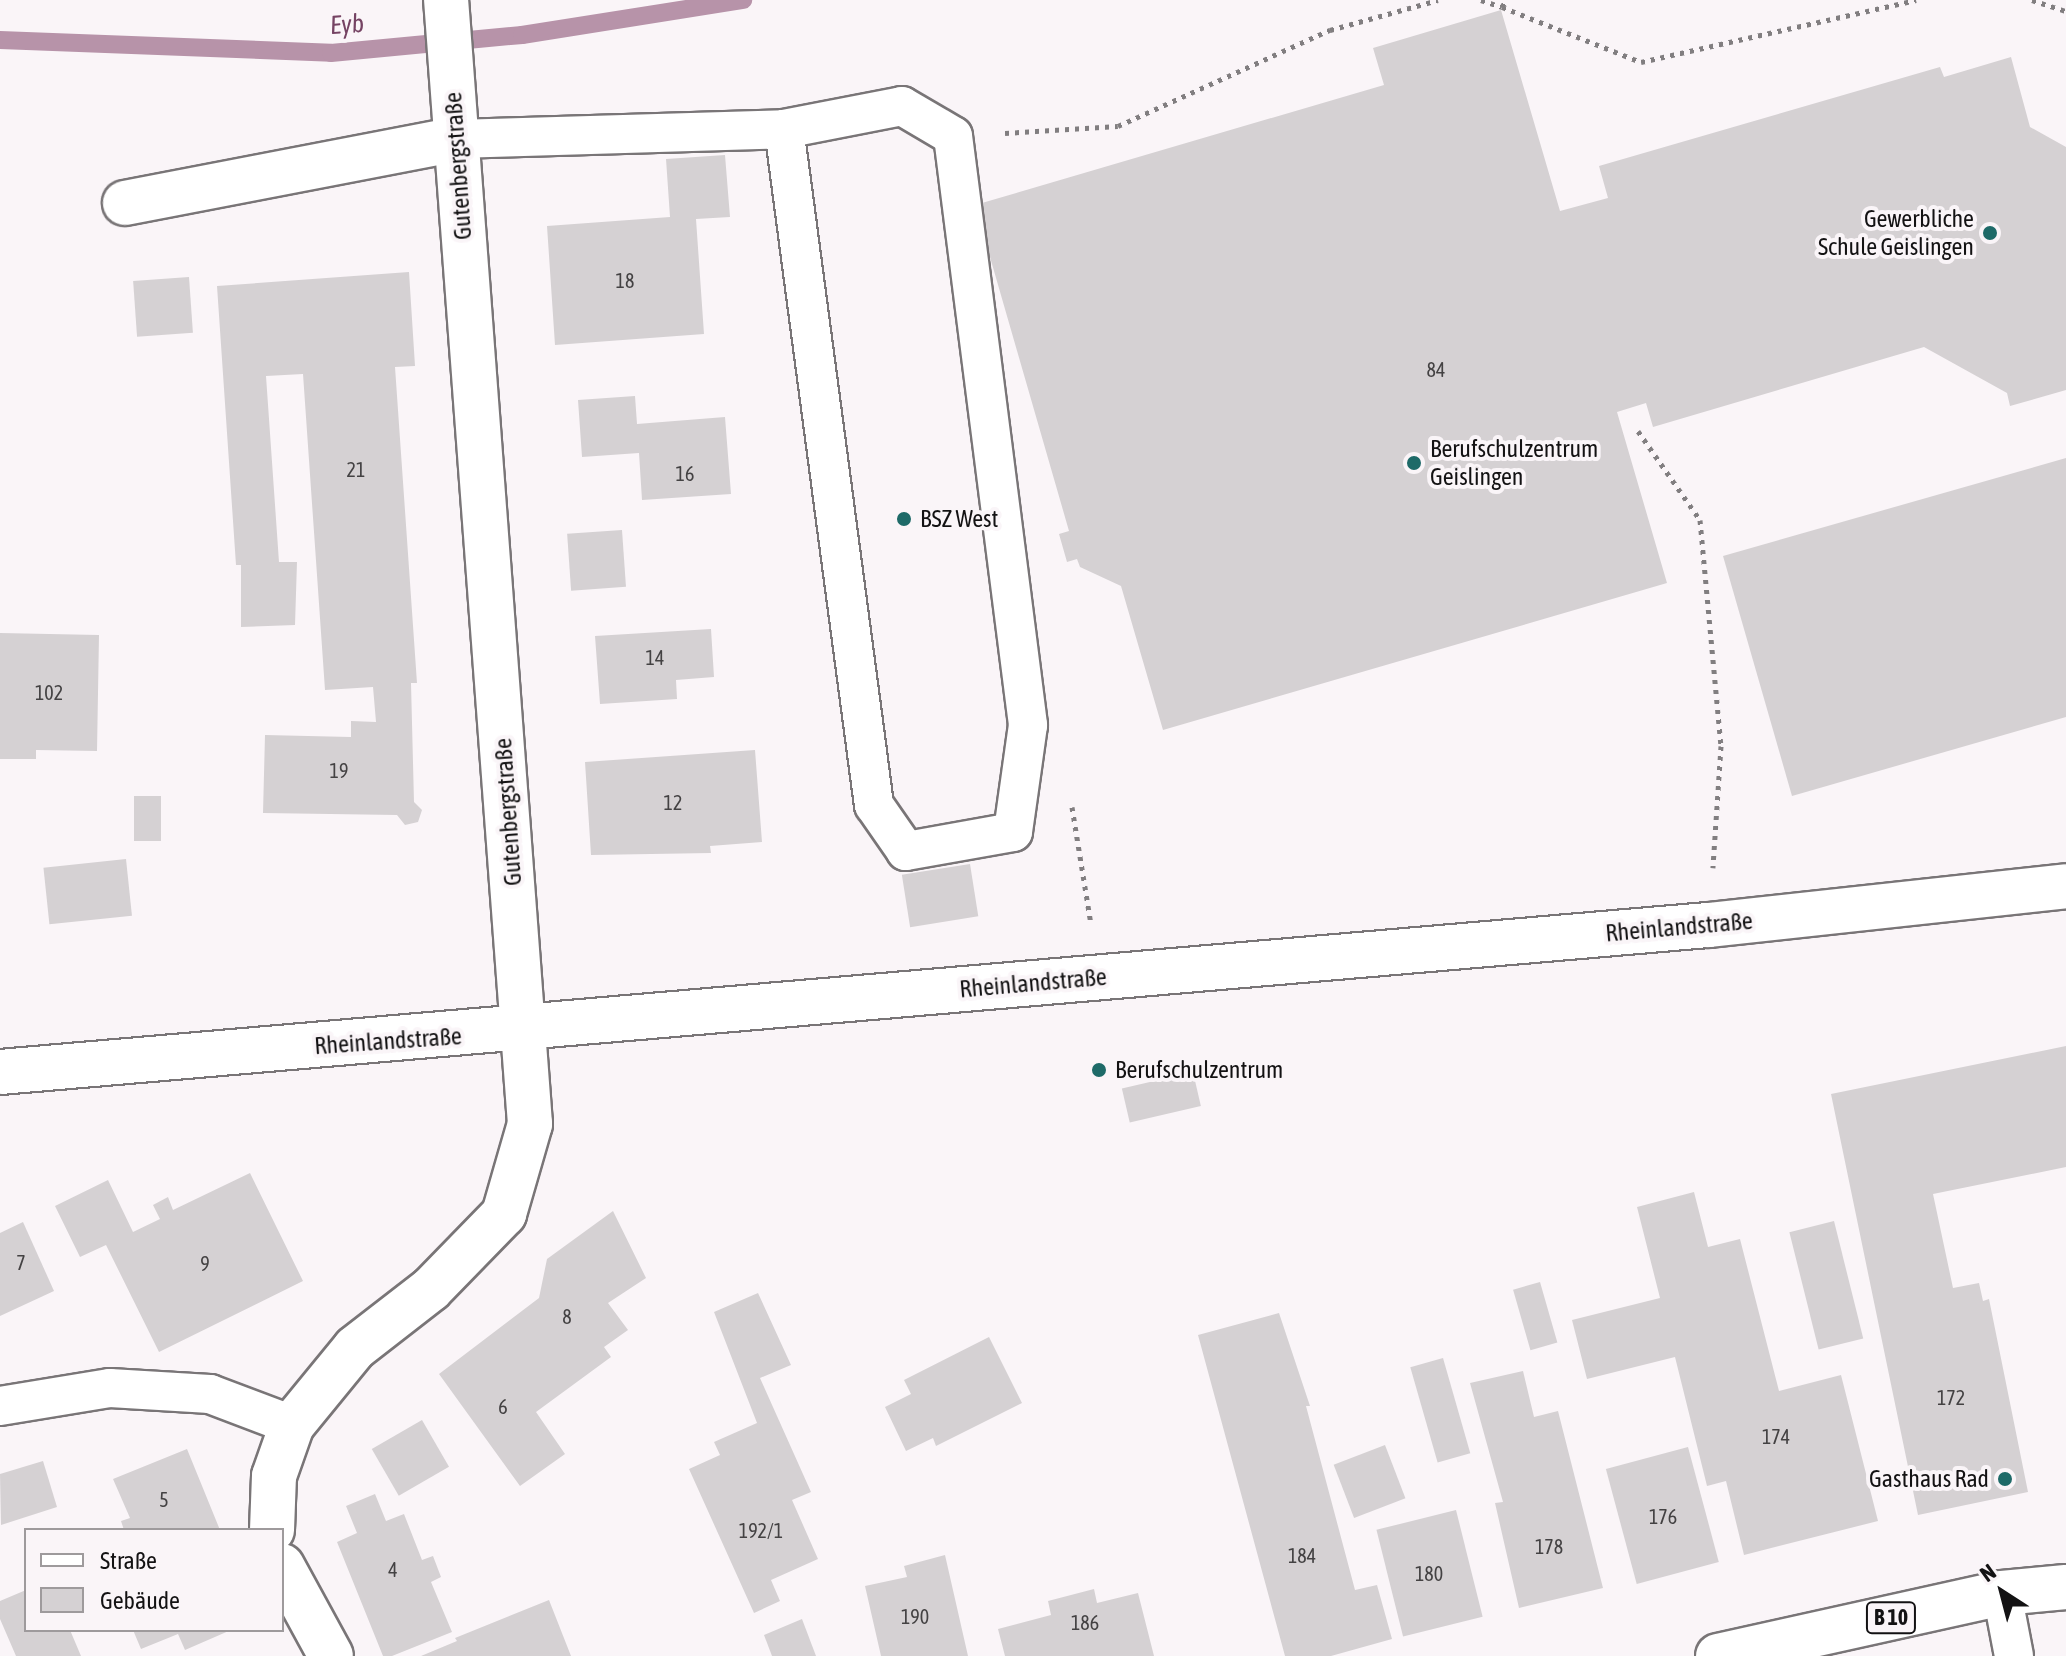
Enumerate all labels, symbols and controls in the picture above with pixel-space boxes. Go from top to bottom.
water label: Eyb [329,8,365,42]
street label: Gutenbergstraße [438,91,478,241]
place label: Gewerbliche Schule Geislingen [1818,205,1974,261]
marker: Gewerbliche Schule Geislingen [1981,224,1999,242]
house number: 18 [616,268,634,292]
house number: 84 [1427,357,1445,381]
place label: Berufschulzentrum Geislingen [1430,435,1598,491]
marker: Berufschulzentrum Geislingen [1405,454,1423,472]
house number: 21 [347,457,365,481]
house number: 16 [676,461,694,485]
place label: BSZ West [920,505,999,533]
marker: BSZ West [895,510,913,528]
house number: 14 [646,645,664,669]
house number: 102 [35,680,63,704]
street label: Gutenbergstraße [488,737,528,887]
house number: 19 [330,758,348,782]
house number: 12 [664,790,682,814]
street label: Rheinlandstraße [1604,906,1754,948]
street label: Rheinlandstraße [958,962,1108,1004]
street label: Rheinlandstraße [313,1021,463,1061]
place label: Berufschulzentrum [1115,1056,1283,1084]
marker: Berufschulzentrum [1090,1061,1108,1079]
house number: 7 [16,1250,26,1274]
house number: 9 [200,1251,210,1275]
house number: 8 [562,1304,572,1328]
house number: 172 [1937,1385,1965,1409]
house number: 6 [498,1394,508,1418]
house number: 174 [1762,1424,1790,1448]
place label: Gasthaus Rad [1869,1465,1989,1493]
marker: Gasthaus Rad [1996,1470,2014,1488]
house number: 5 [159,1487,169,1511]
house number: 176 [1649,1504,1677,1528]
house number: 192/1 [739,1518,783,1542]
legend [24,1528,284,1632]
house number: 178 [1535,1534,1563,1558]
house number: 184 [1288,1543,1316,1567]
text: Straße [100,1547,157,1574]
north arrow [1962,1552,2042,1632]
house number: 4 [388,1557,398,1581]
text: N [1975,1558,2001,1587]
house number: 180 [1415,1561,1443,1585]
text: Gebäude [100,1587,180,1614]
road number: B 10 [1865,1600,1917,1636]
house number: 190 [901,1604,929,1628]
house number: 186 [1071,1610,1099,1634]

